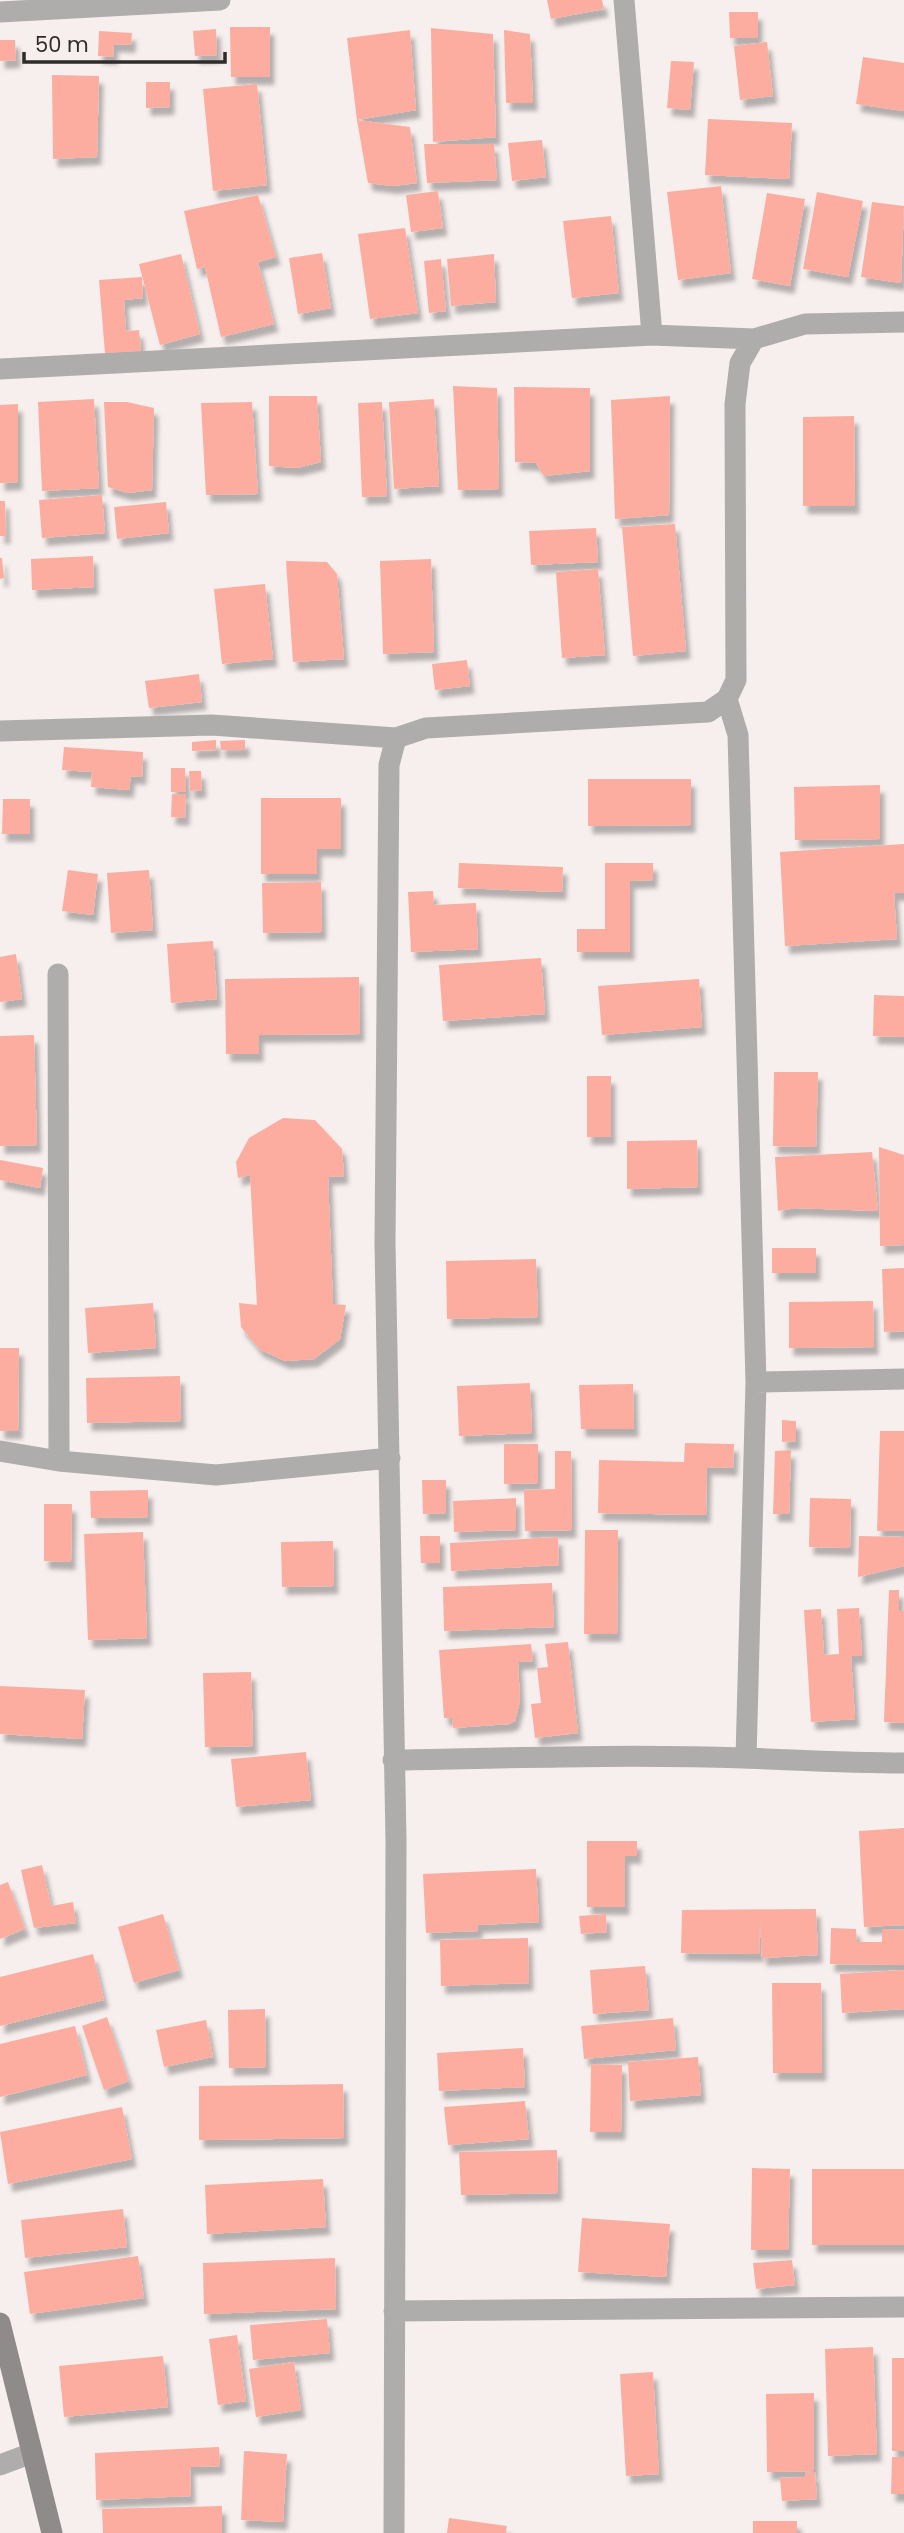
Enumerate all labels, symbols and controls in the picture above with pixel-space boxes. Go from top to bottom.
scale bar [24,21,226,65]
text: 50 m [35,30,89,59]

